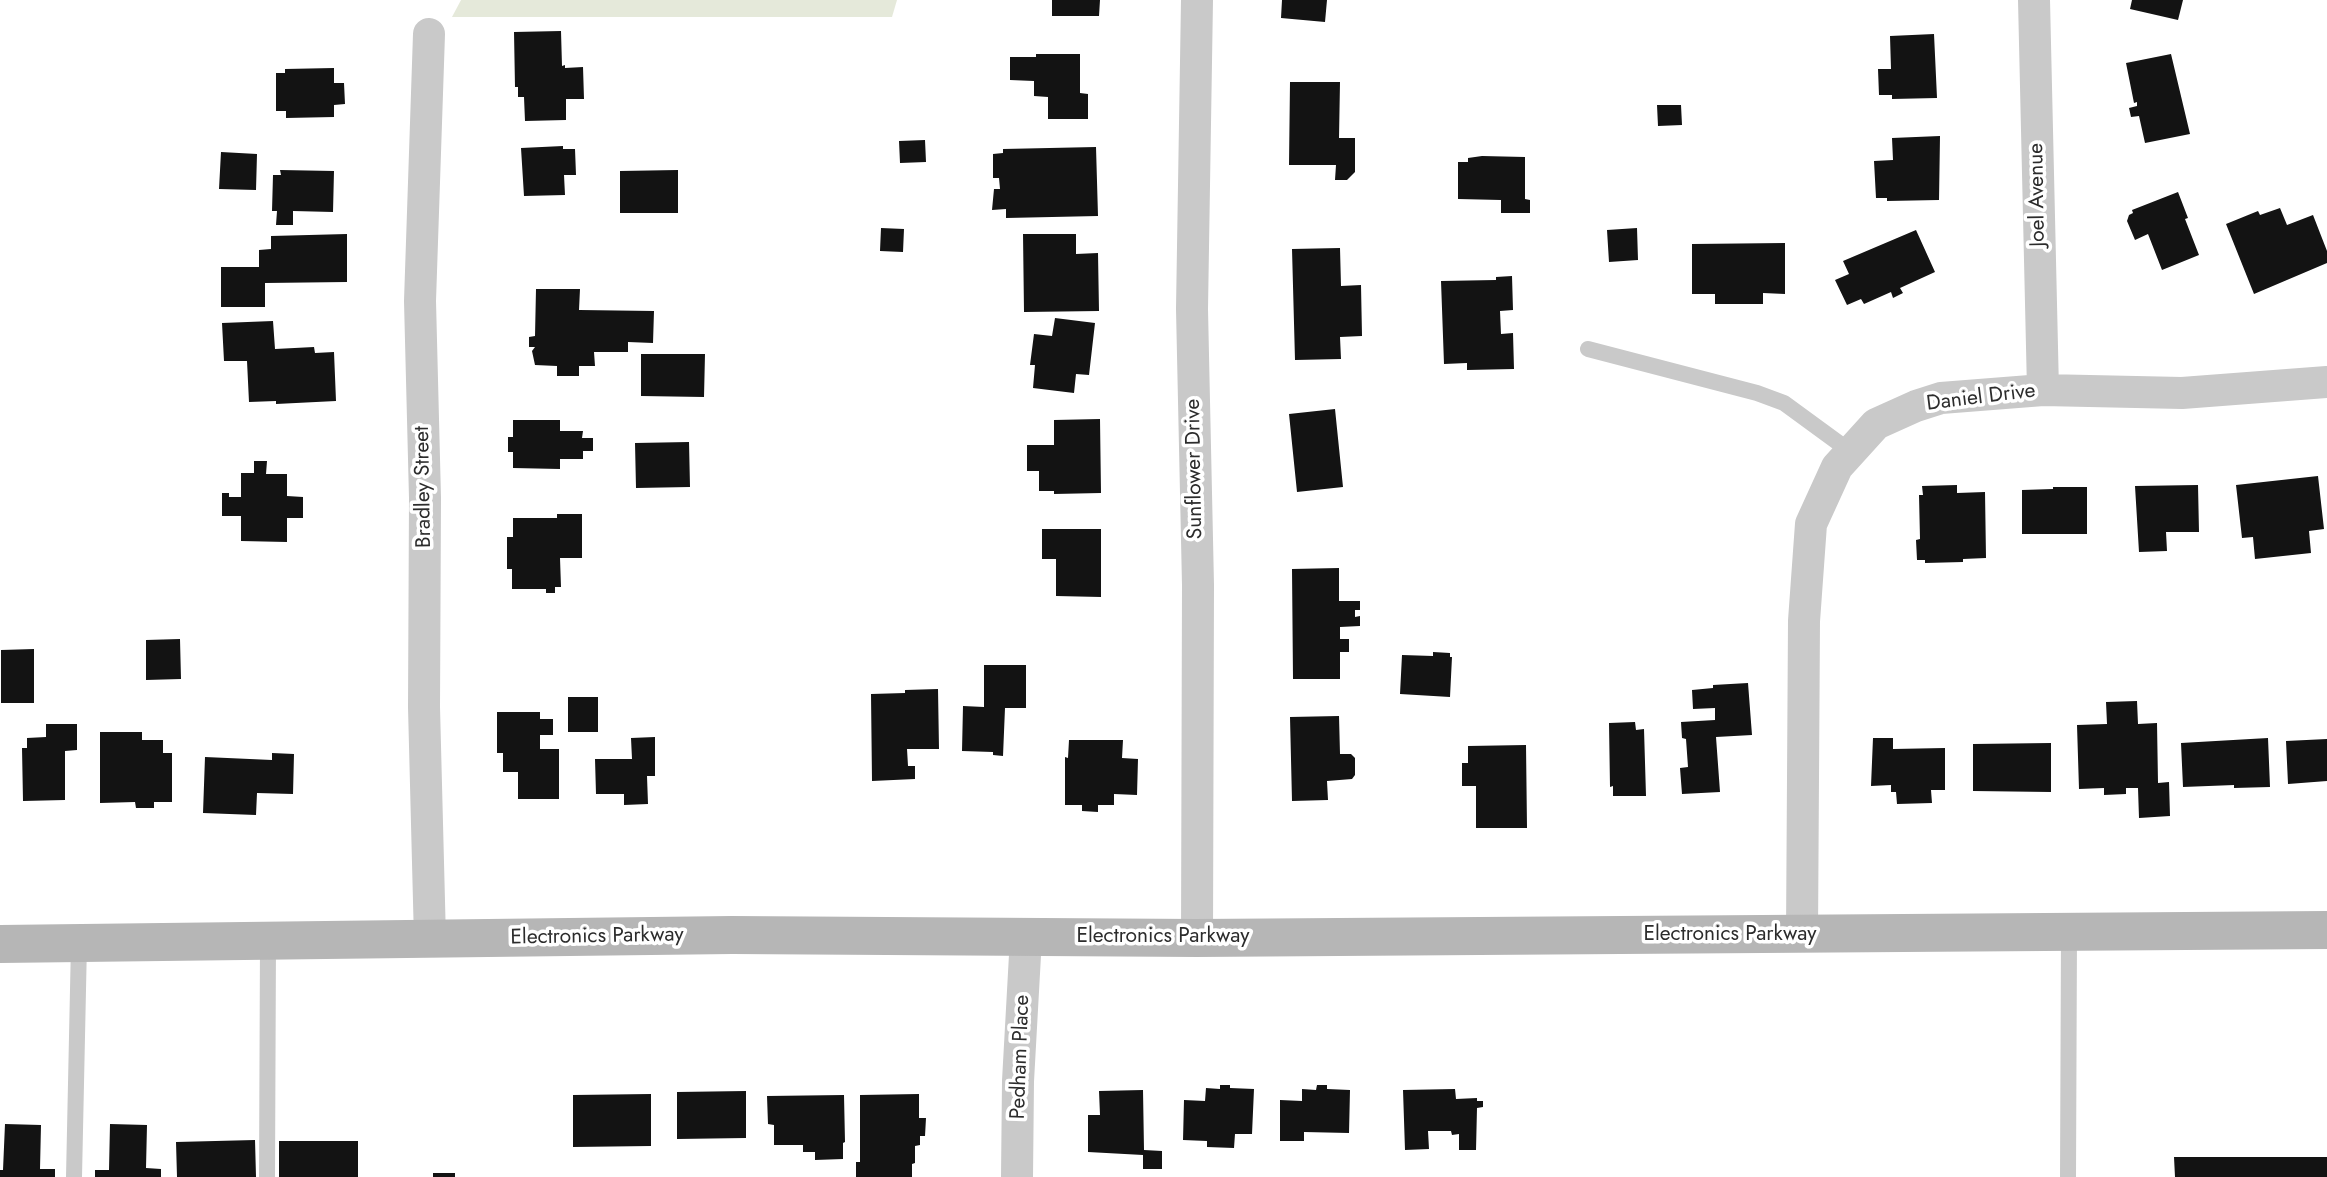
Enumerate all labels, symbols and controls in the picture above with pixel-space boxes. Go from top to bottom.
street label: Joel Avenue [2024,143,2052,247]
street label: Daniel Drive [1925,379,2037,417]
street label: Sunflower Drive [1181,399,1209,539]
street label: Bradley Street [410,426,438,548]
street label: Electronics Parkway [1643,922,1817,948]
street label: Electronics Parkway [510,923,684,951]
street label: Electronics Parkway [1076,924,1250,950]
street label: Pedham Place [1006,994,1036,1120]

